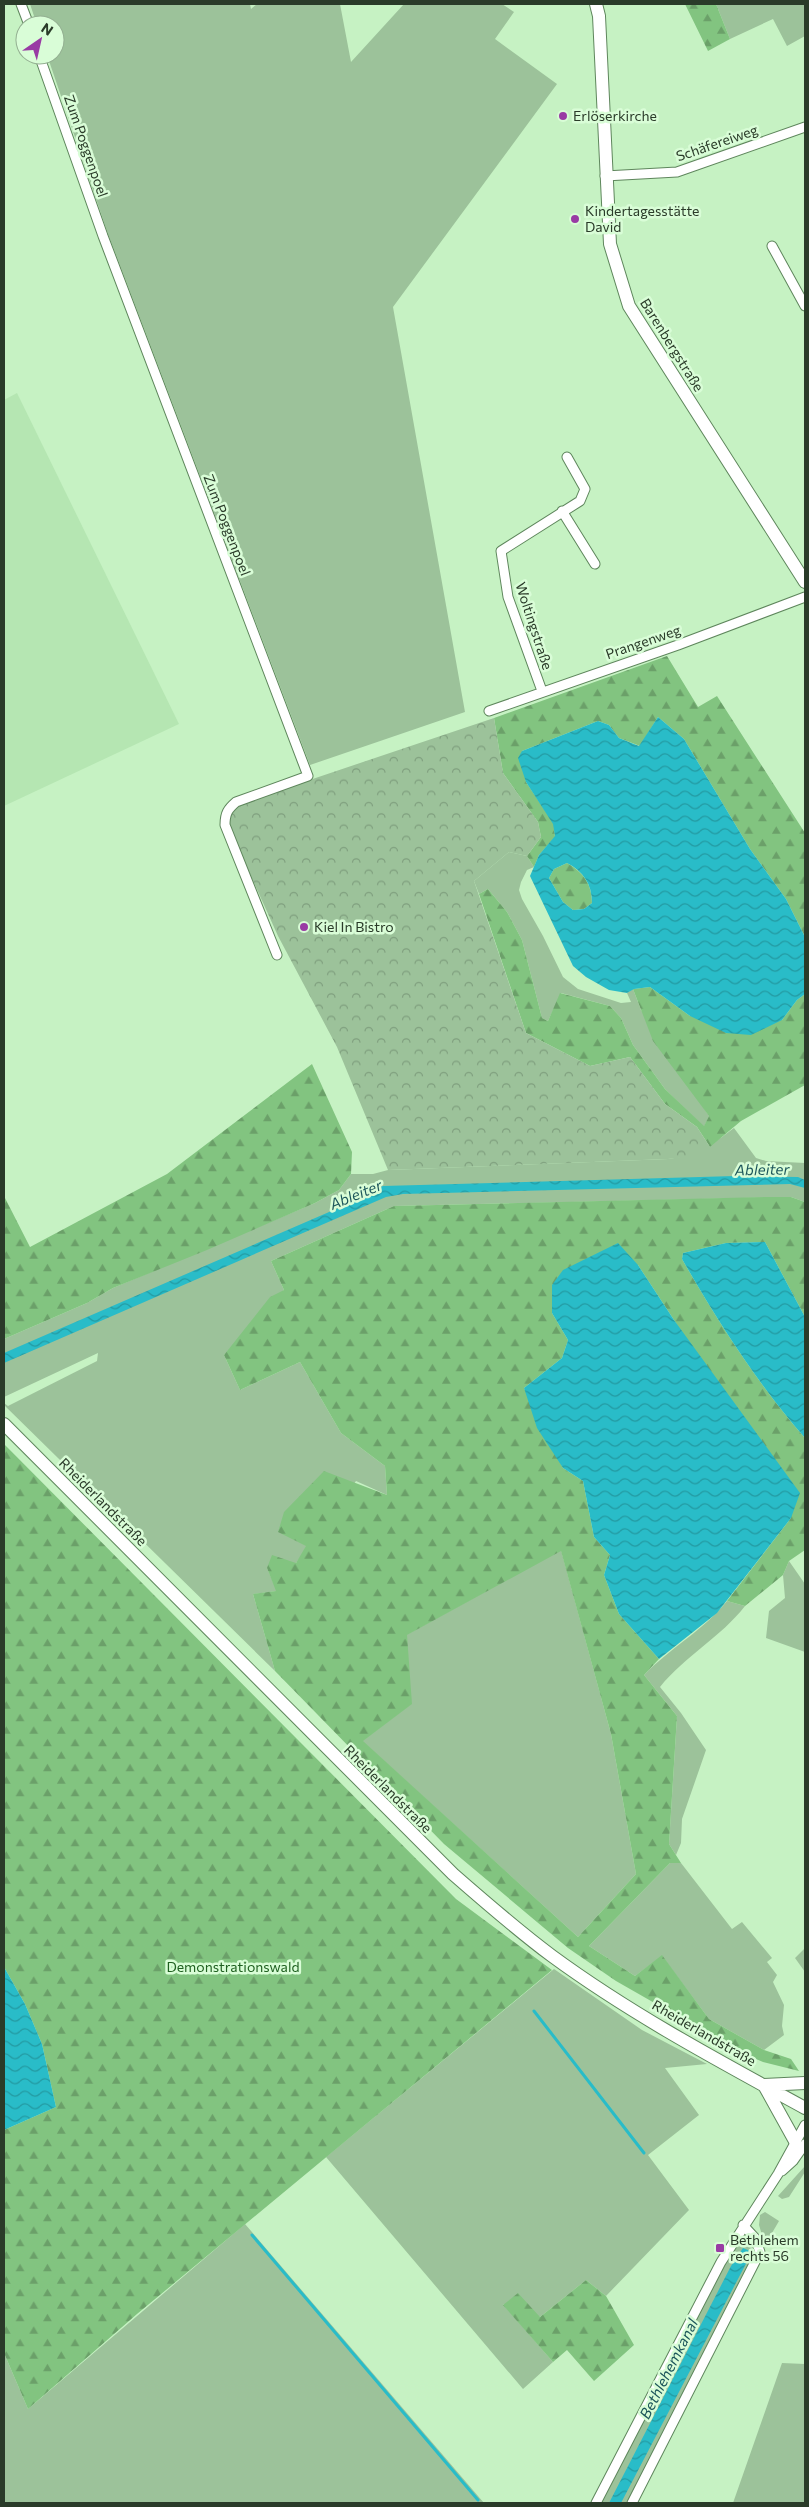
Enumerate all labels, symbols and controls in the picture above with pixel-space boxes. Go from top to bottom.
north arrow [15,15,65,65]
text: N [38,19,57,39]
street label: Zum Poggenpoel [61,92,112,199]
place label: Erlöserkirche [573,107,657,124]
marker: Erlöserkirche [557,110,569,122]
street label: Schäfereiweg [674,120,760,164]
place label: Kindertagesstätte David [585,202,699,235]
marker: Kindertagesstätte David [569,213,581,225]
street label: Barenbergstraße [637,295,708,394]
street label: Zum Poggenpoel [200,472,255,578]
street label: Woltingstraße [512,580,557,672]
street label: Prangenweg [603,621,683,662]
place label: Kiel In Bistro [314,918,394,935]
marker: Kiel In Bistro [298,921,310,933]
water label: Ableiter [733,1160,791,1178]
water label: Ableiter [326,1175,385,1213]
street label: Rheiderlandstraße [56,1454,151,1549]
street label: Rheiderlandstraße [341,1741,436,1836]
park label: Demonstrationswald [166,1958,300,1975]
street label: Rheiderlandstraße [649,1996,759,2069]
place label: Bethlehem rechts 56 [730,2231,799,2264]
marker: Bethlehem rechts 56 [714,2242,726,2254]
water label: Bethlehemkanal [635,2315,702,2422]

